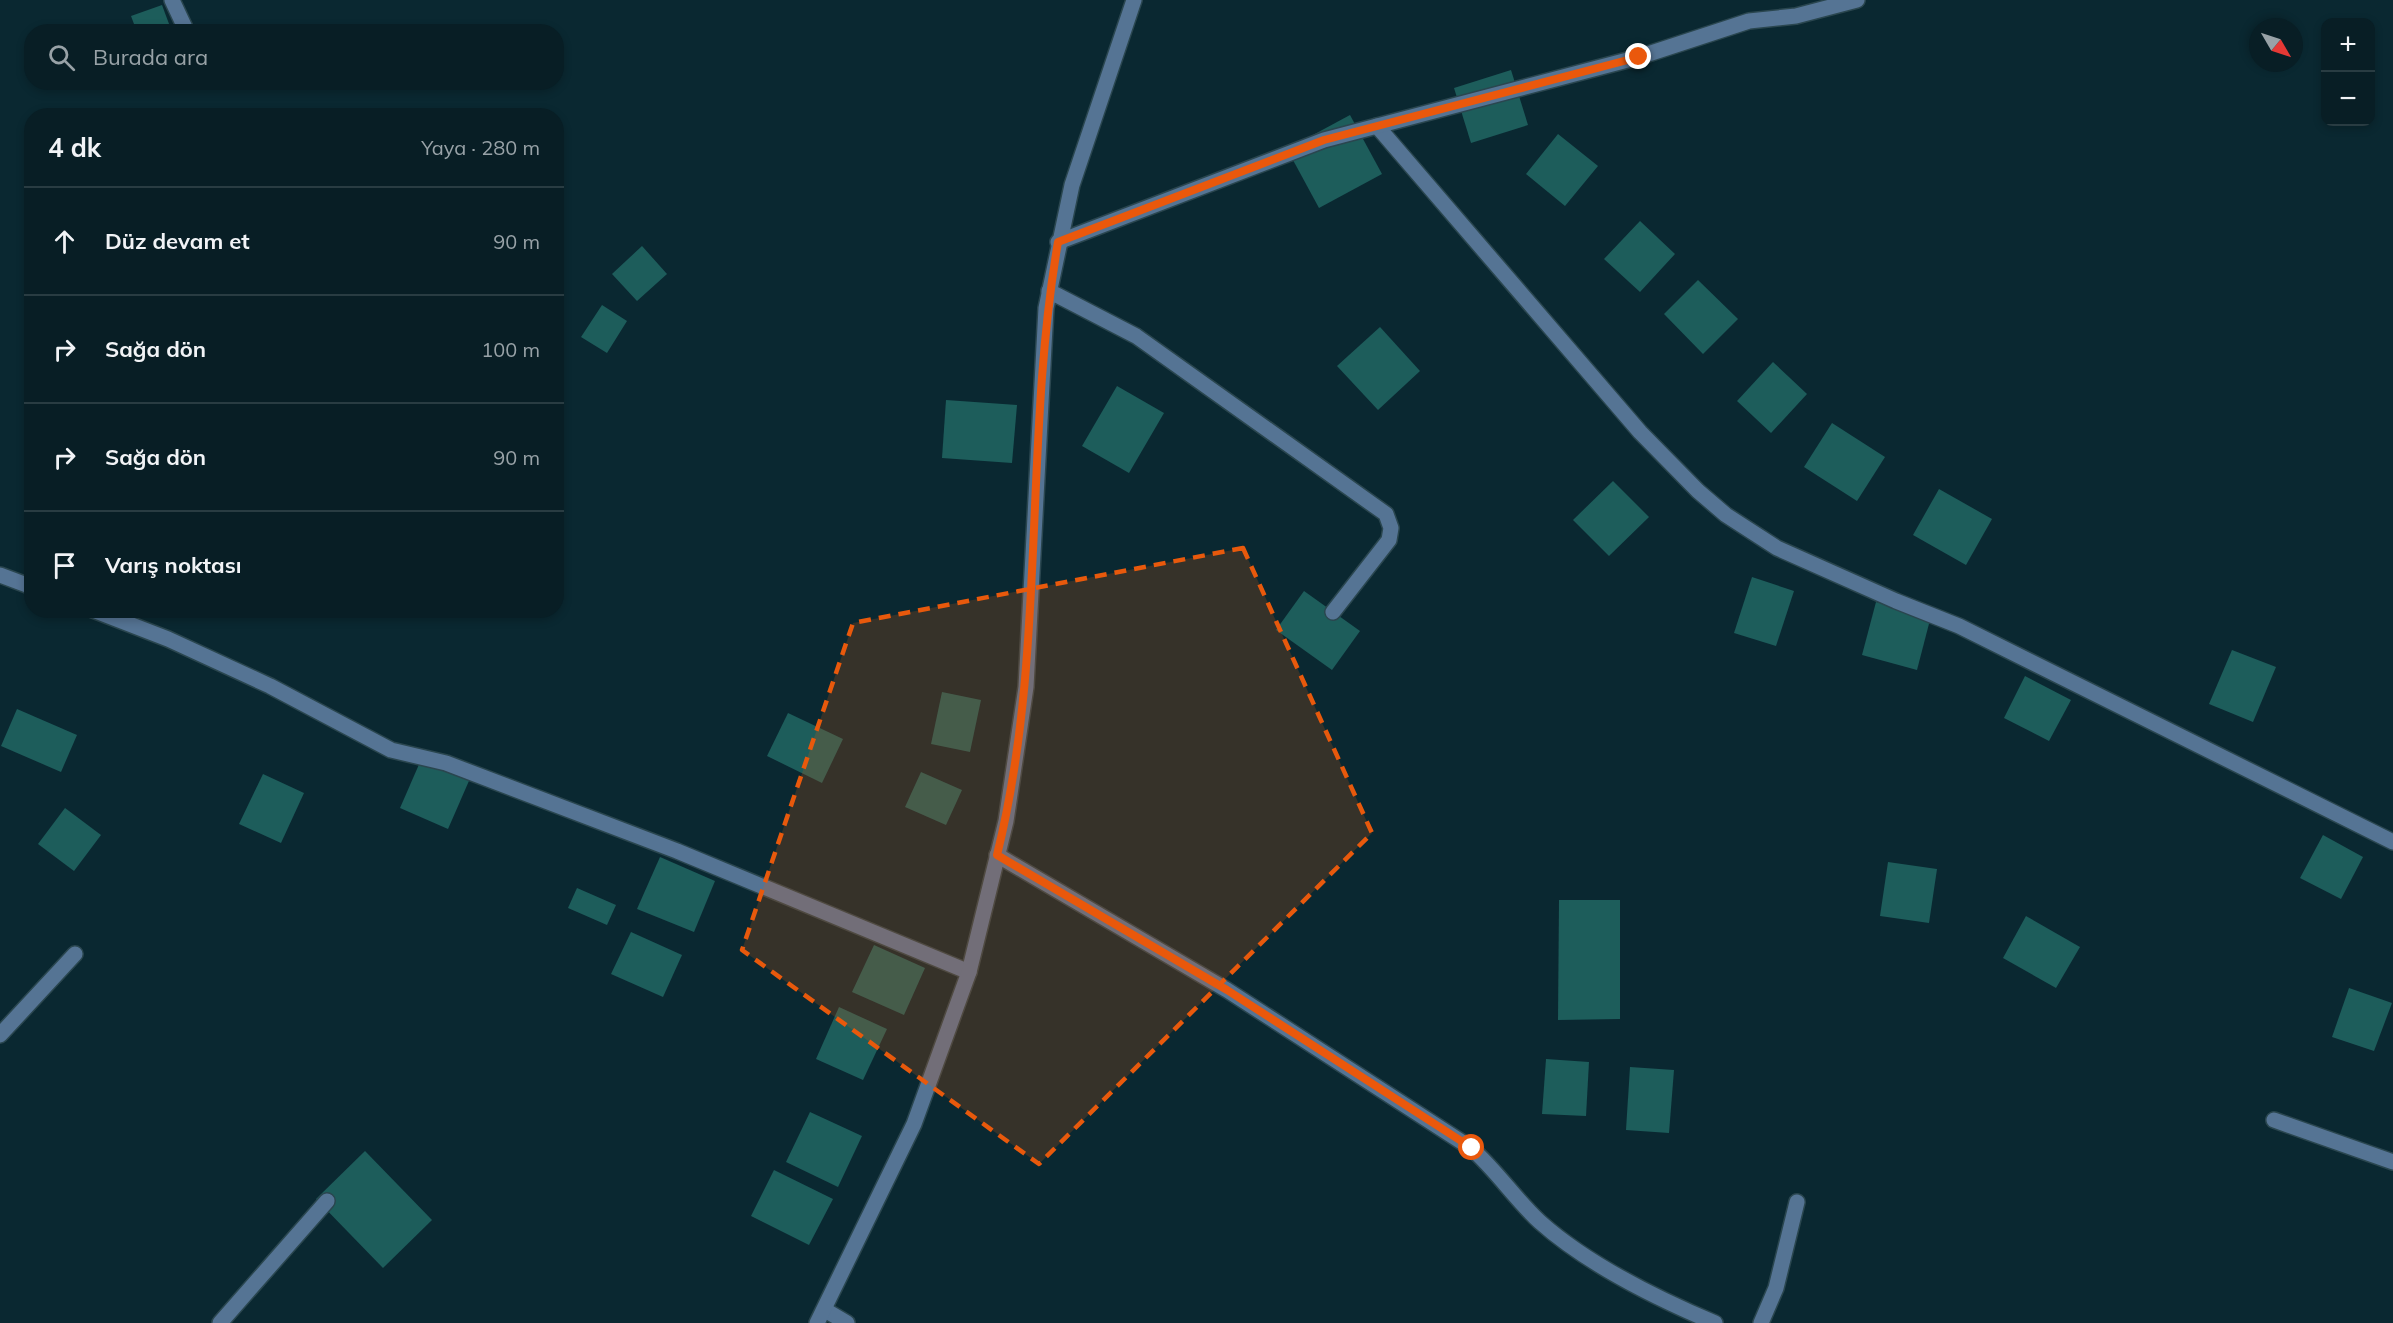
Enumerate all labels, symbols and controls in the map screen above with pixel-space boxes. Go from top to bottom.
north arrow [2249,18,2303,72]
map controls [2321,18,2375,126]
button: + [2321,18,2375,72]
search box [24,24,564,90]
icon: search [45,41,78,74]
text: Burada ara [93,43,208,71]
route end [1625,43,1651,69]
button: − [2321,72,2375,126]
text: 4 dk [48,131,101,164]
text: Yaya · 280 m [421,135,540,160]
icon: ahead [48,225,81,258]
text: Düz devam et [105,227,250,255]
text: 90 m [493,229,540,254]
icon: right [48,333,81,366]
text: Sağa dön [105,335,206,363]
text: 100 m [481,337,540,362]
icon: right [48,441,81,474]
text: Sağa dön [105,443,206,471]
text: 90 m [493,445,540,470]
icon: arrive [48,549,81,582]
text: Varış noktası [105,551,241,579]
route start [1458,1134,1484,1160]

